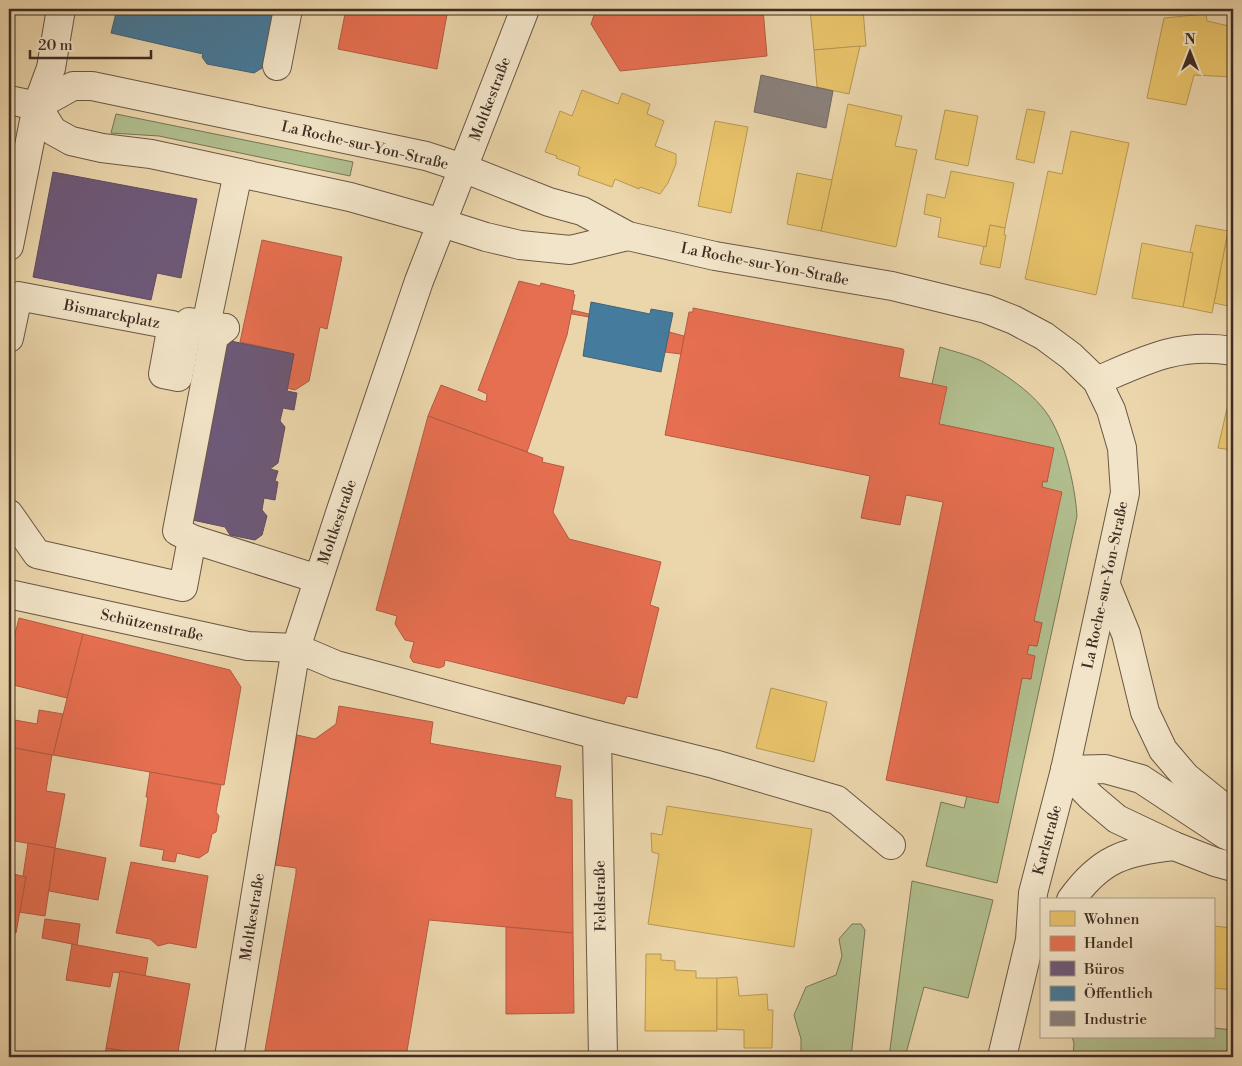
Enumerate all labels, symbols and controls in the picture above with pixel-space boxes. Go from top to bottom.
scale bar [30,28,151,60]
north arrow [1164,28,1214,78]
text: N [1184,31,1196,49]
text: 20 m [38,36,73,55]
street label: Moltkestraße [466,54,515,144]
street label: La Roche-sur-Yon-Straße [279,117,450,174]
street label: La Roche-sur-Yon-Straße [679,239,851,290]
street label: Bismarckplatz [61,296,162,333]
street label: Moltkestraße [314,477,361,567]
street label: La Roche-sur-Yon-Straße [1078,499,1133,671]
street label: Schützenstraße [99,605,205,646]
street label: Karlstraße [1029,803,1066,877]
street label: Feldstraße [590,860,611,932]
street label: Moltkestraße [236,872,269,962]
legend [1040,898,1214,1038]
text: Wohnen [1083,910,1139,929]
text: Handel [1084,934,1134,953]
text: Büros [1083,960,1124,979]
text: Öffentlich [1084,983,1153,1003]
text: Industrie [1084,1010,1147,1029]

